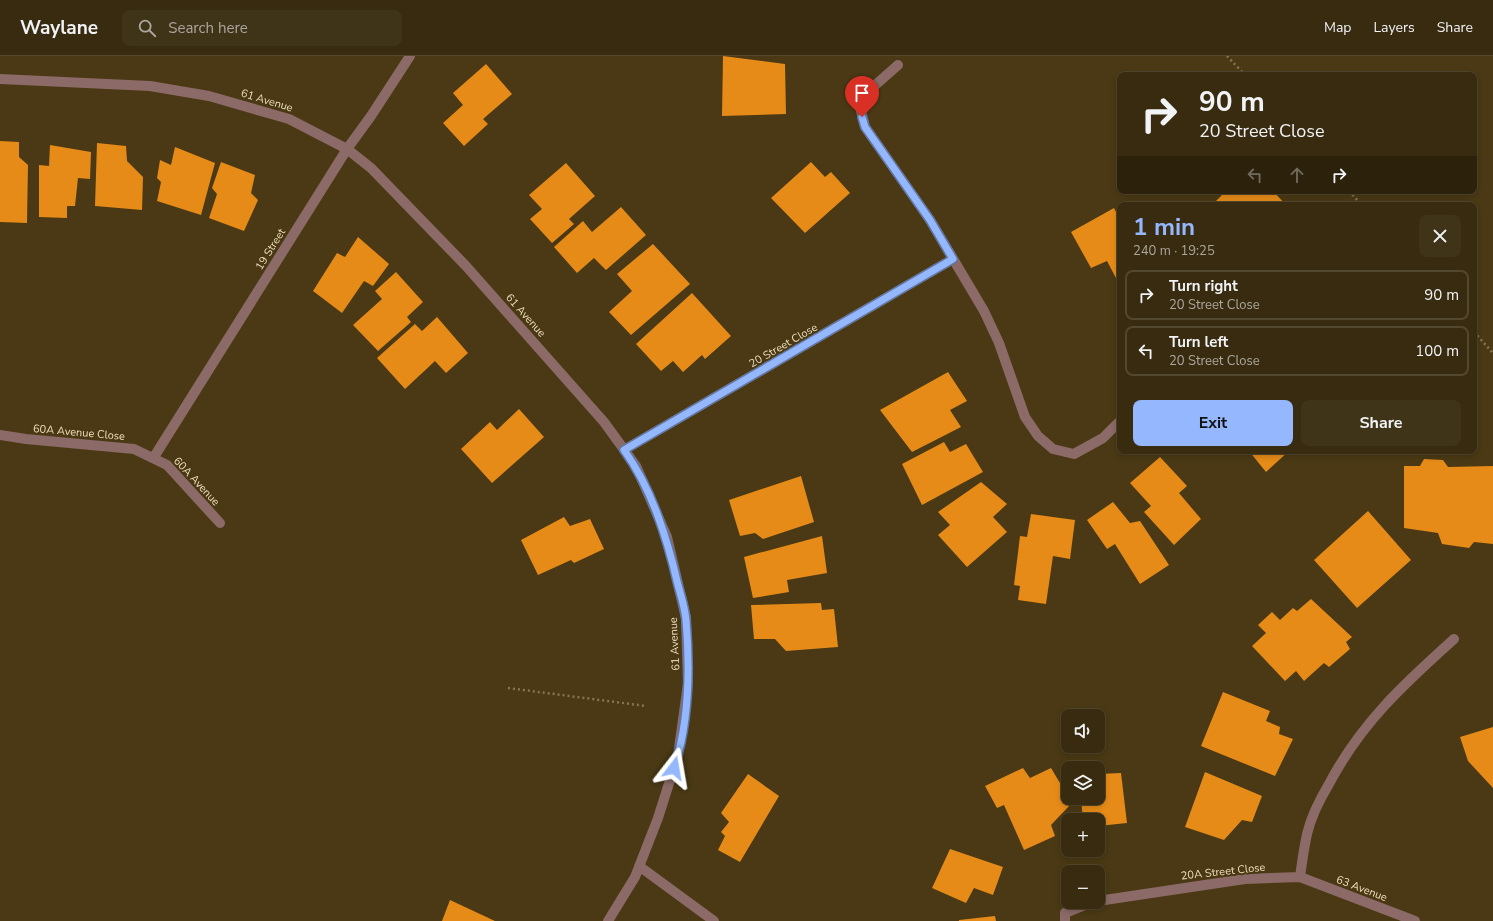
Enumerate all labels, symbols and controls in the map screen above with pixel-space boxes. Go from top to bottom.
search box [122,10,402,46]
text: Waylane [20,15,98,41]
icon: search [136,17,158,39]
text: Search here [168,18,248,38]
text: Map [1324,18,1351,37]
text: Layers [1373,18,1415,37]
text: Share [1437,18,1473,37]
pin [845,76,879,117]
icon: arrive [851,82,873,104]
text: 90 m [1199,83,1265,121]
street label: 61 Avenue [239,85,295,116]
icon: right [1133,88,1185,140]
text: 20 Street Close [1199,119,1325,143]
icon: left [1244,164,1266,186]
icon: ahead [1286,164,1308,186]
icon: right [1328,164,1350,186]
text: 1 min [1133,211,1195,243]
button: close [1419,215,1461,257]
street label: 19 Street [252,226,289,273]
text: 240 m · 19:25 [1133,242,1215,260]
text: Turn right [1169,276,1238,296]
icon: right [1135,284,1157,306]
text: 90 m [1424,285,1459,305]
street label: 61 Avenue [502,290,549,340]
text: 20 Street Close [1169,296,1260,314]
street label: 20 Street Close [746,320,820,371]
text: Turn left [1169,332,1228,352]
icon: left [1135,340,1157,362]
text: 100 m [1415,341,1459,361]
text: 20 Street Close [1169,352,1260,370]
button: Exit [1133,400,1293,446]
button: Share [1301,400,1461,446]
street label: 60A Avenue Close [32,421,126,444]
street label: 60A Avenue [170,454,223,509]
street label: 61 Avenue [666,617,683,671]
map controls [1061,709,1105,909]
button: sound [1061,709,1105,753]
position arrow [653,747,695,789]
button: layers [1061,761,1105,805]
button: + [1061,813,1105,857]
street label: 20A Street Close [1180,860,1266,883]
button: − [1061,865,1105,909]
street label: 63 Avenue [1334,872,1390,905]

